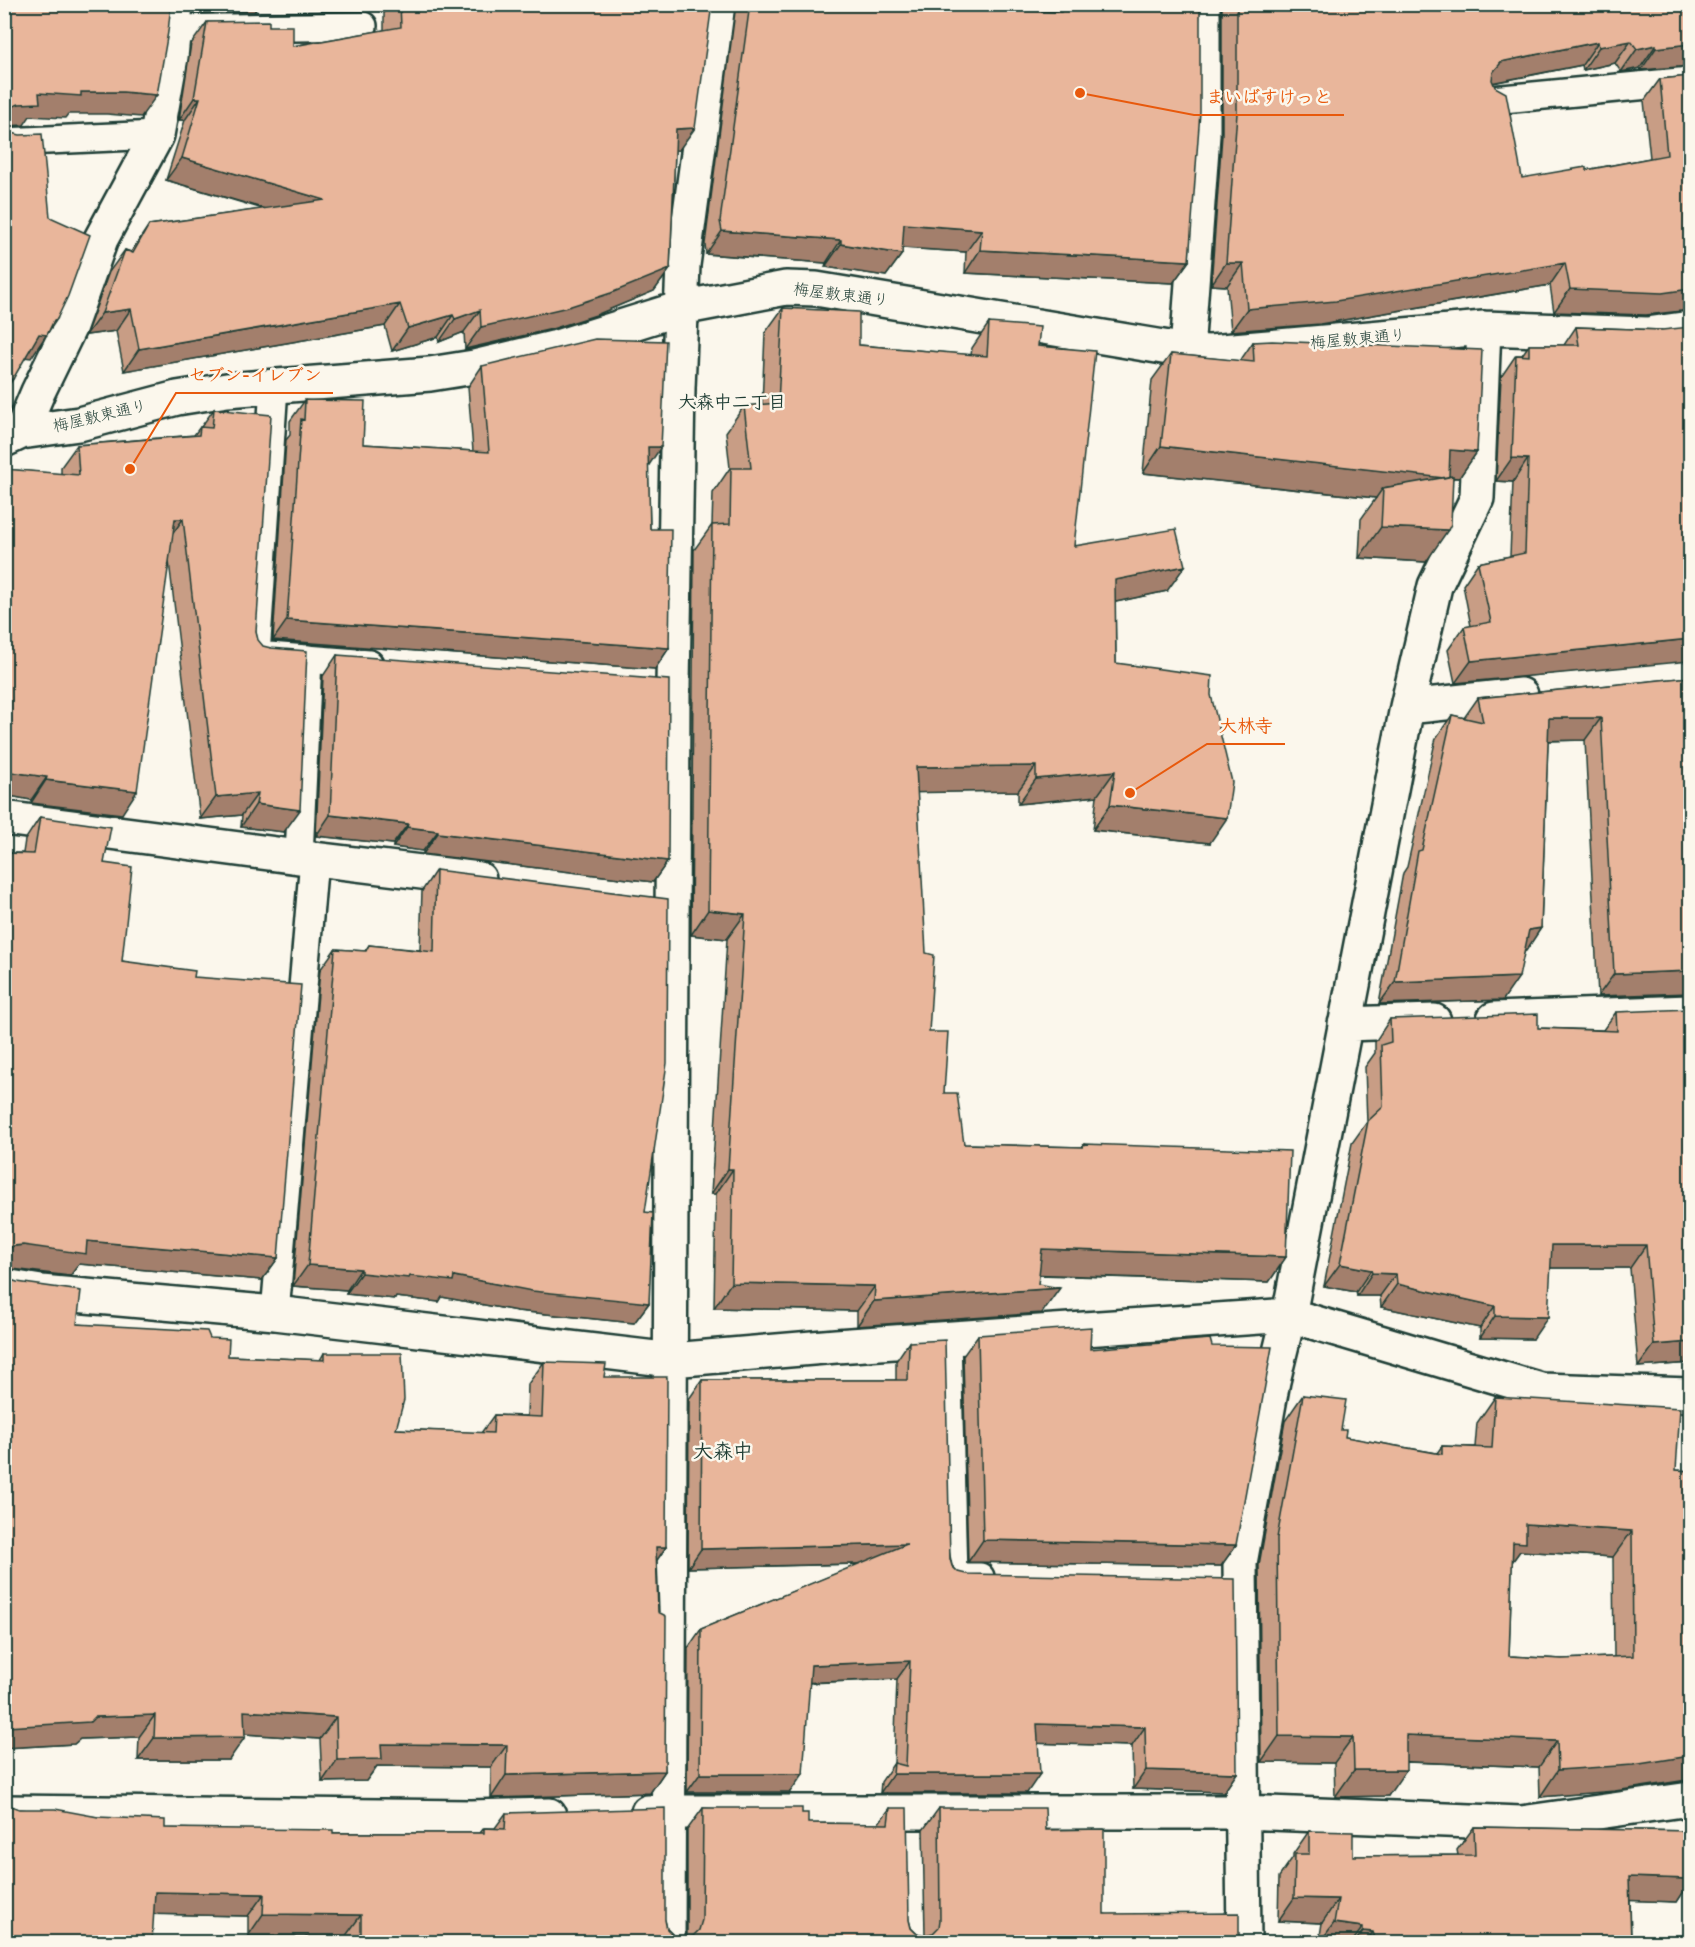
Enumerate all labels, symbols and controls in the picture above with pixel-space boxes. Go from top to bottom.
callout: まいばすけっと [1194,79,1344,115]
text: まいばすけっと [1206,87,1332,108]
street label: 梅屋敷東通り [792,280,890,310]
street label: 梅屋敷東通り [1309,326,1407,352]
callout: セブン-イレブン [176,357,333,393]
text: セブン-イレブン [188,365,322,386]
district label: 大森中二丁目 [678,392,786,413]
street label: 梅屋敷東通り [51,396,149,436]
callout: 大林寺 [1207,708,1285,744]
text: 大林寺 [1219,716,1273,737]
district label: 大森中 [693,1440,753,1463]

